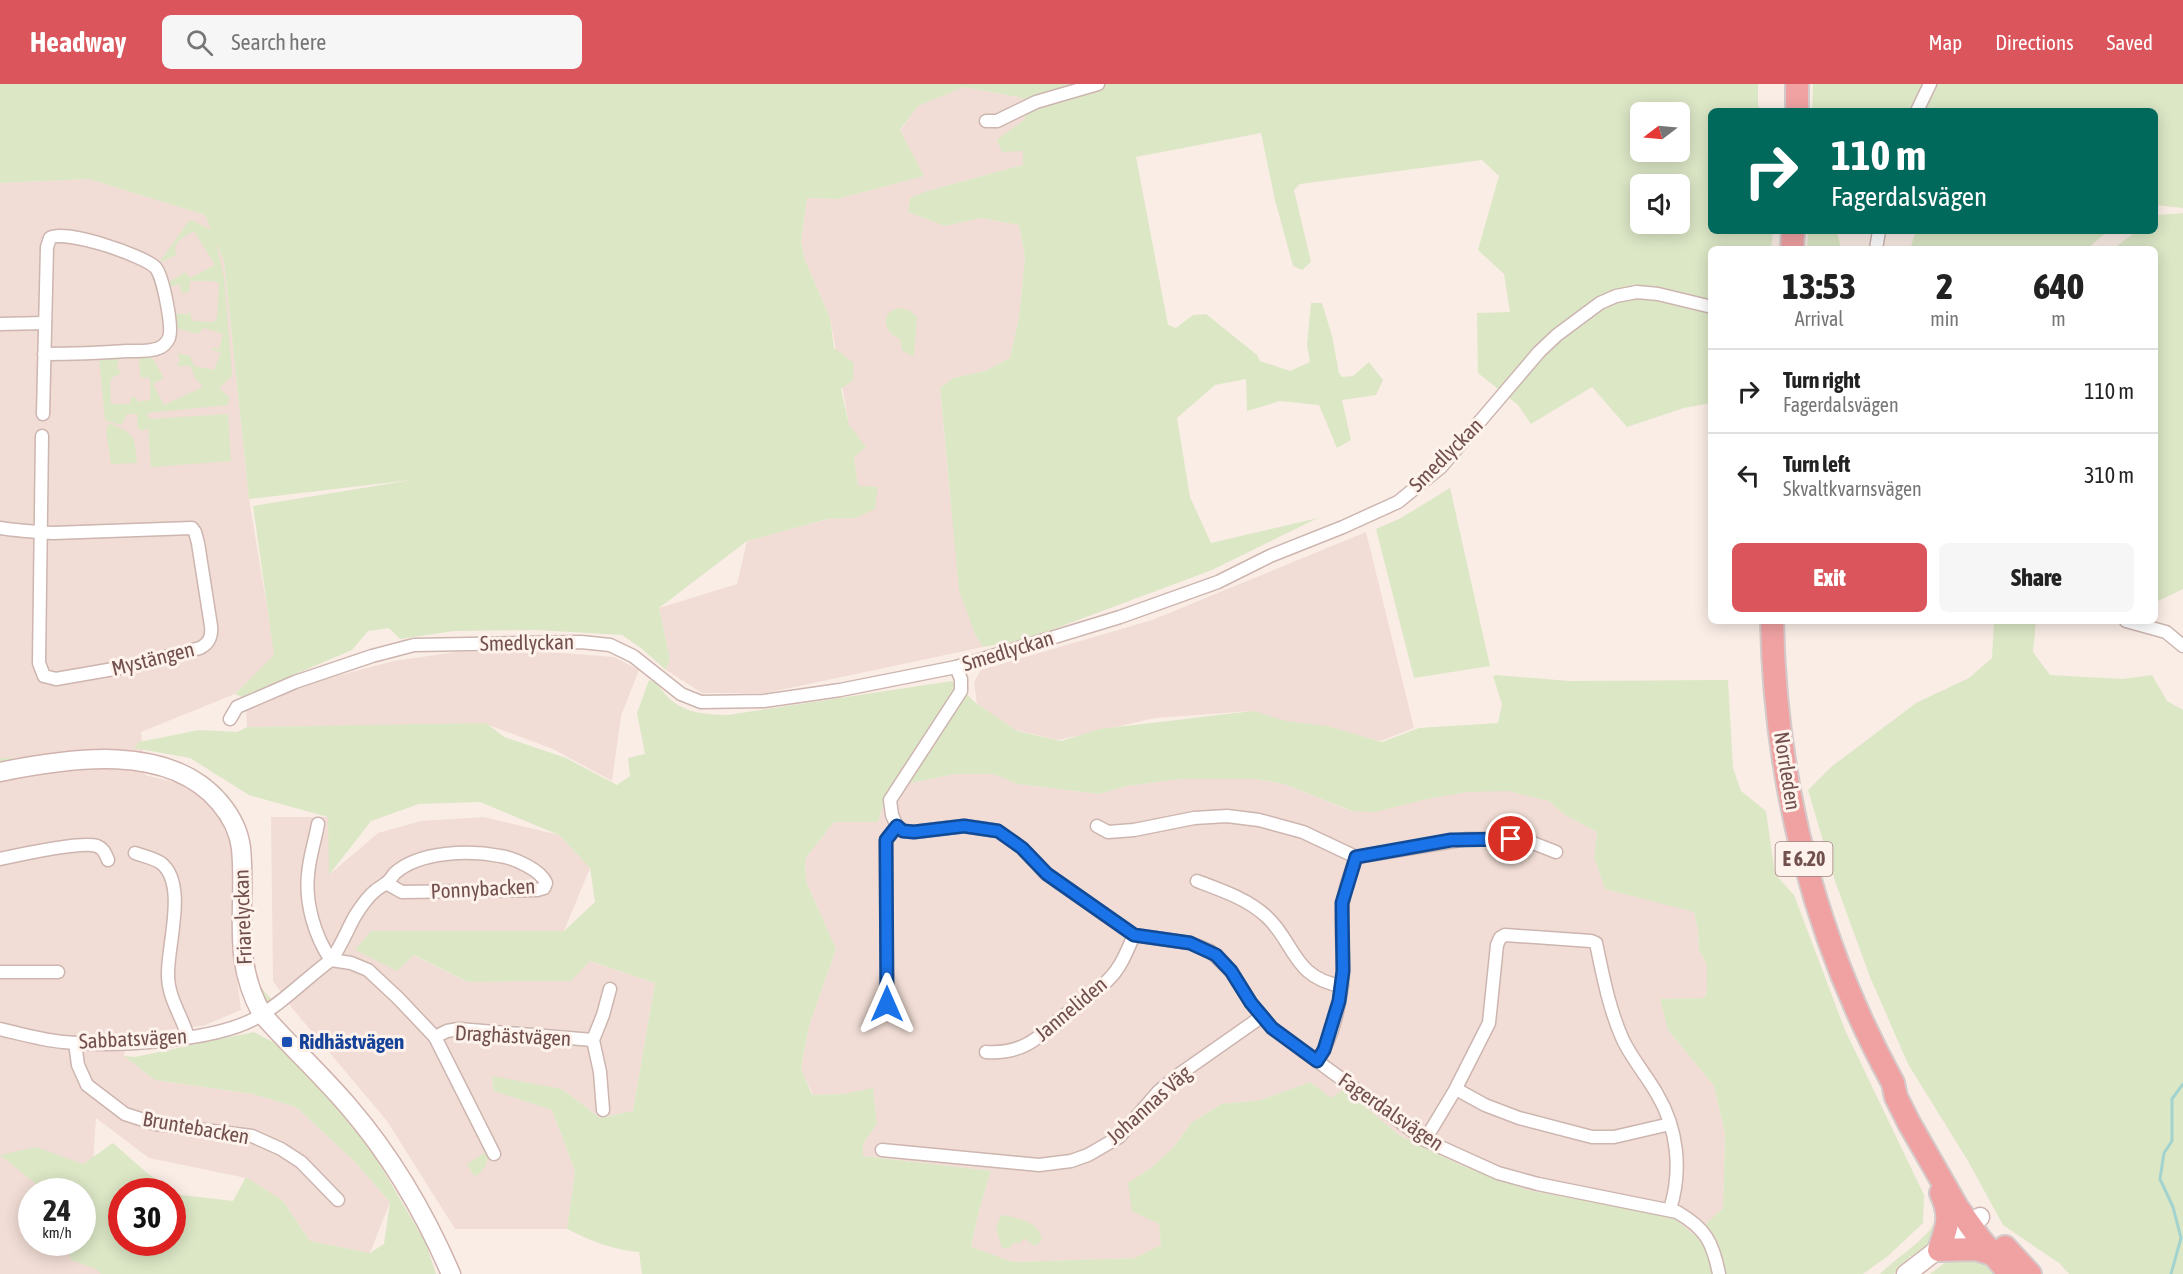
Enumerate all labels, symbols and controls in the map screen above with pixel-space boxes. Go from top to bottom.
search box [162,15,582,69]
text: Headway [30,26,126,58]
icon: search [183,26,216,59]
text: Search here [231,29,326,55]
text: Map [1928,30,1962,54]
text: Directions [1995,30,2074,54]
text: Saved [2107,30,2153,54]
north arrow [1630,102,1690,162]
map controls [1630,102,1690,234]
text: 110 m [1831,131,1926,179]
icon: right [1732,132,1810,210]
button: sound [1630,174,1690,234]
text: Fagerdalsvägen [1831,181,1987,212]
text: 13:53 [1782,265,1856,307]
text: 2 [1936,265,1953,307]
text: 640 [2033,265,2084,307]
text: Arrival [1795,307,1844,330]
text: min [1930,307,1959,330]
text: m [2051,307,2066,330]
text: Turn right [1783,367,1860,393]
icon: right [1732,375,1765,408]
text: 110 m [2084,378,2134,404]
text: Fagerdalsvägen [1783,393,1899,416]
street label: Smedlyckan [1404,413,1487,496]
text: Turn left [1783,451,1850,477]
icon: left [1732,459,1765,492]
text: 310 m [2084,462,2134,488]
text: Skvaltkvarnsvägen [1783,477,1922,500]
button: Exit [1732,543,1927,612]
button: Share [1939,543,2134,612]
street label: Smedlyckan [959,625,1056,675]
street label: Smedlyckan [480,629,574,655]
street label: Mystängen [109,636,197,680]
street label: Norrleden [1770,730,1806,812]
pin [1485,813,1536,864]
icon: arrive [1494,822,1527,855]
road number: E 6.20 [1776,842,1832,876]
street label: Friarelyckan [228,869,256,965]
street label: Ponnybacken [430,873,536,903]
street label: Janneliden [1030,971,1111,1045]
position arrow [855,972,919,1036]
street label: Draghästvägen [454,1020,572,1050]
street label: Sabbatsvägen [78,1023,188,1053]
place label: Ridhästvägen [299,1029,404,1053]
marker: Ridhästvägen [280,1035,294,1049]
street label: Johannas Väg [1101,1060,1196,1148]
street label: Fagerdalsvägen [1335,1067,1449,1155]
street label: Bruntebacken [141,1106,251,1148]
speed limit sign: 30 [108,1178,186,1256]
text: 24 [43,1193,71,1227]
text: km/h [42,1224,72,1241]

